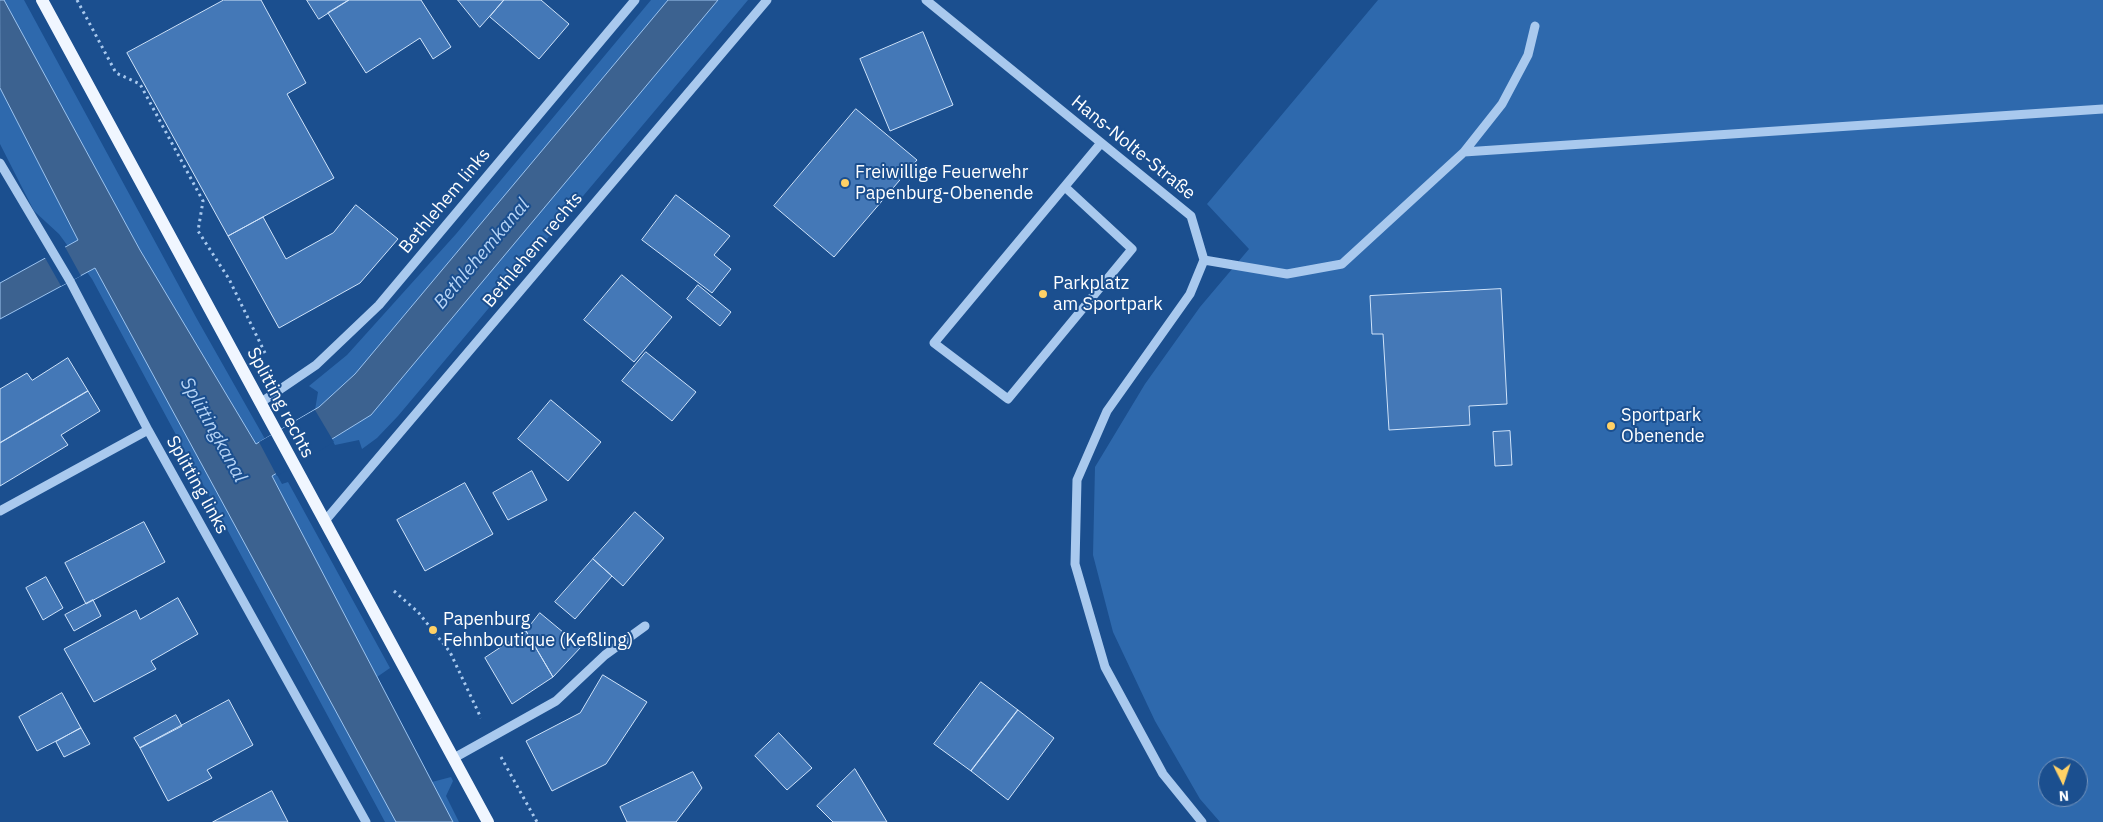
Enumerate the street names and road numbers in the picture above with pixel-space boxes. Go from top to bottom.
street label: Hans-Nolte-Straße [1067,91,1199,205]
street label: Bethlehem links [395,144,495,258]
street label: Bethlehem rechts [479,188,587,312]
street label: Splitting rechts [242,344,318,462]
street label: Splitting links [161,432,233,538]

